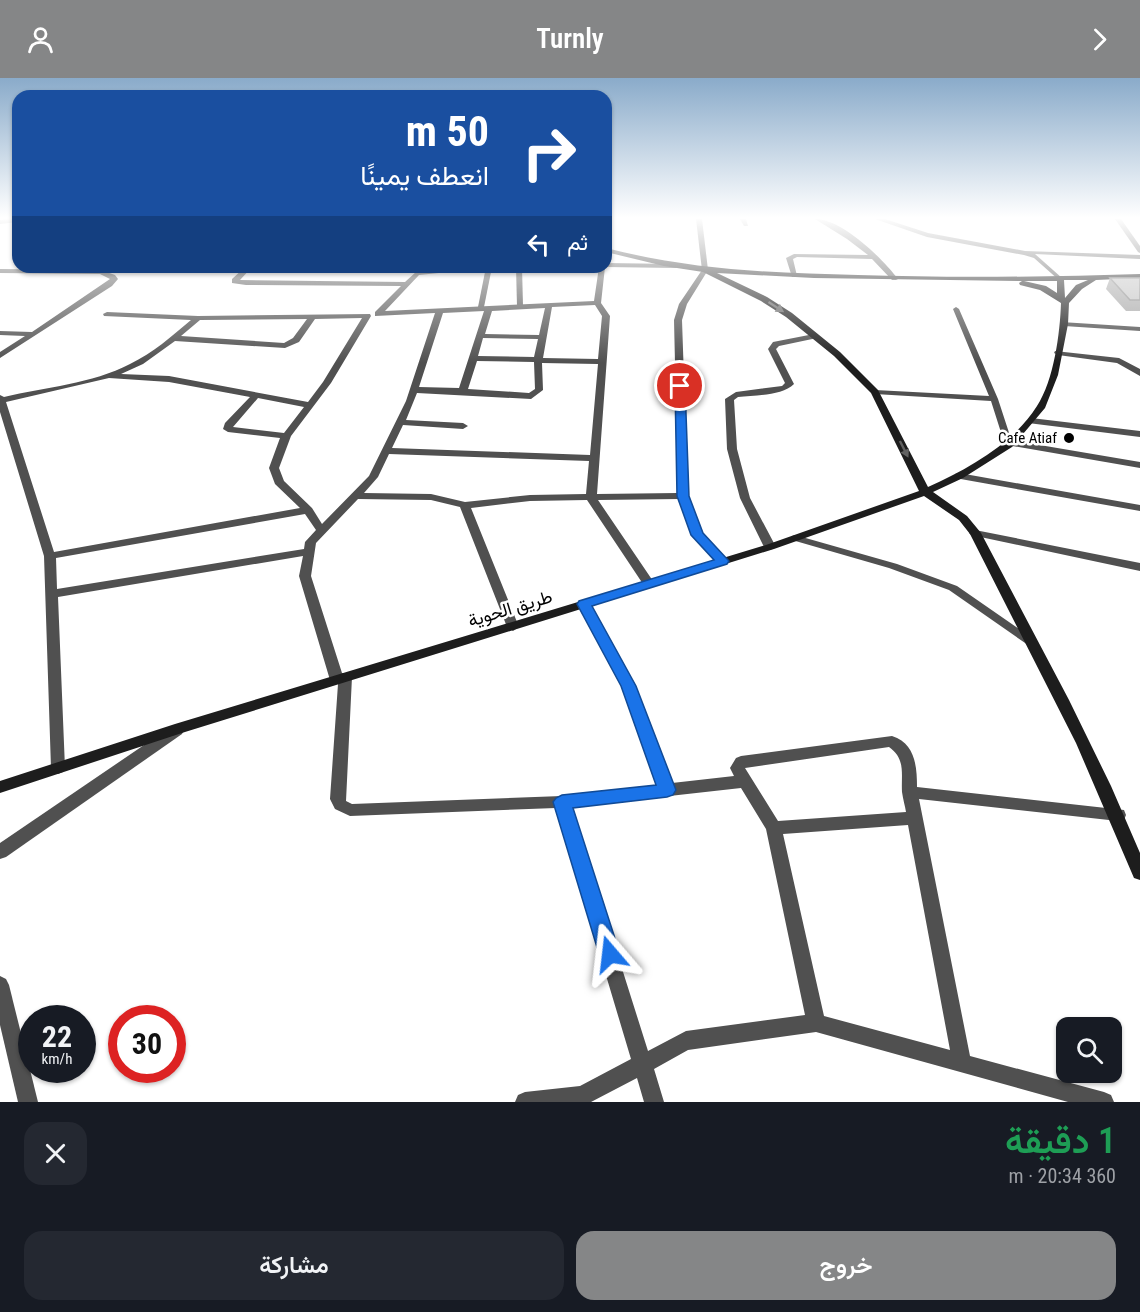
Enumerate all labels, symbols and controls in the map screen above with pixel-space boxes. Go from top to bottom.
icon: person [24,23,57,56]
text: Turnly [536,23,604,55]
icon: forward [1083,23,1116,56]
text: 50 m [406,107,489,156]
icon: right [510,114,588,192]
text: انعطف يمينًا [360,160,489,192]
icon: left [522,228,555,261]
text: ثم [567,230,588,255]
one-way arrow [767,301,783,313]
pin [654,360,705,411]
icon: arrive [663,369,696,402]
place label: Cafe Atiaf [998,429,1057,447]
marker: Cafe Atiaf [1062,431,1076,445]
one-way arrow [899,441,908,458]
street label: طريق الحوية [465,585,555,632]
position arrow [578,922,642,986]
speed limit sign: 30 [108,1005,186,1083]
map controls [1056,1017,1122,1083]
button: search [1056,1017,1122,1083]
text: 22 [42,1019,72,1054]
text: km/h [42,1050,72,1068]
text: 1 دقيقة [1005,1120,1116,1162]
button: close [24,1122,87,1185]
text: 360 m · 20:34 [1009,1164,1116,1188]
button: مشاركة [24,1231,564,1300]
button: خروج [576,1231,1116,1300]

